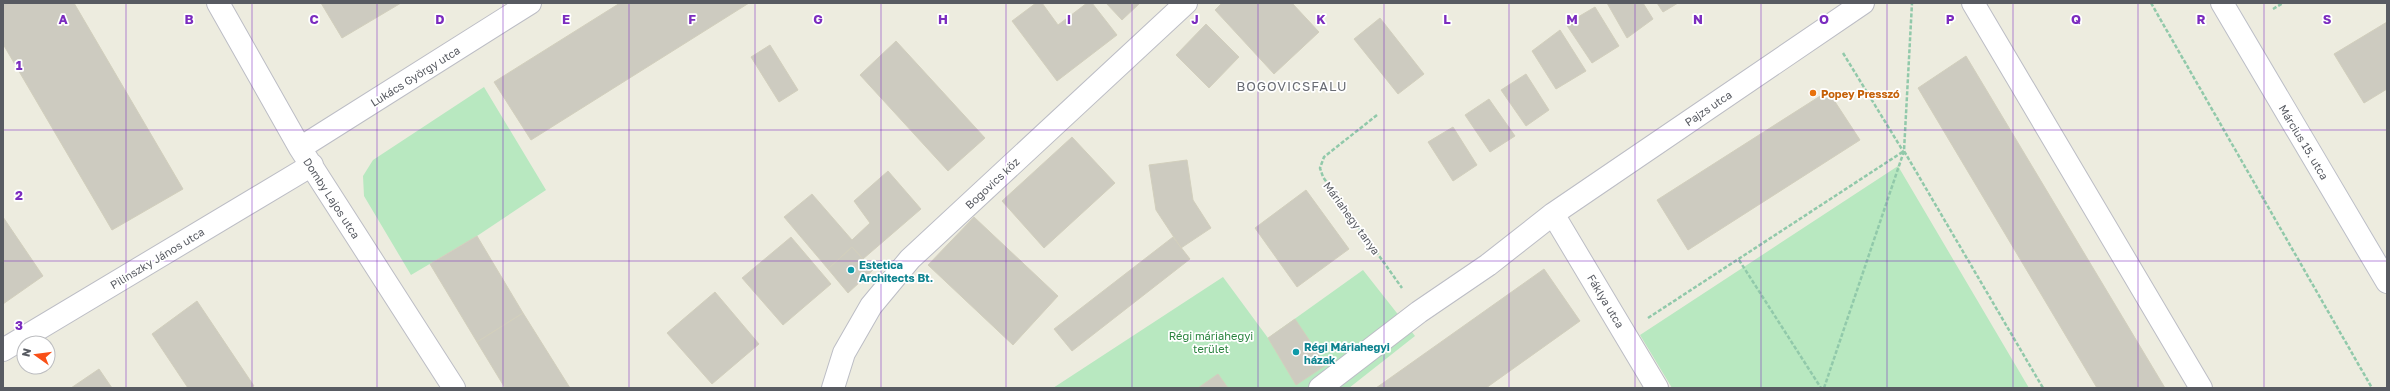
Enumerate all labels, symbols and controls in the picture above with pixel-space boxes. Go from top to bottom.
text: A [58,11,68,27]
text: B [184,11,194,27]
text: C [309,11,319,27]
text: D [435,11,445,27]
text: E [562,11,570,27]
text: F [688,11,696,27]
text: G [813,11,823,27]
text: H [938,11,948,27]
text: I [1067,11,1071,27]
text: J [1191,11,1199,27]
text: K [1316,11,1326,27]
text: L [1443,11,1451,27]
text: M [1566,11,1578,27]
text: N [1693,11,1703,27]
text: O [1819,11,1829,27]
text: P [1946,11,1955,27]
text: Q [2071,11,2081,27]
text: R [2196,11,2206,27]
text: S [2323,11,2332,27]
street label: Lukács György utca [368,43,462,109]
text: 1 [16,57,23,73]
district label: BOGOVICSFALU [1237,78,1347,94]
place label: Popey Presszó [1821,87,1900,100]
street label: Pajzs utca [1682,88,1734,128]
marker: Popey Presszó [1808,88,1818,98]
street label: Március 15. utca [2277,102,2331,182]
street label: Bogovics köz [962,154,1022,211]
street label: Domby Lajos utca [301,155,363,241]
street label: Máriahegy tanya [1321,179,1383,257]
text: 2 [15,187,23,203]
street label: Pilinszky János utca [108,225,206,291]
place label: Estetica Architects Bt. [859,258,933,284]
marker: Estetica Architects Bt. [846,265,856,275]
street label: Fáklya utca [1585,272,1627,330]
text: 3 [15,317,23,333]
park label: Régi máriahegyi terület [1169,329,1253,355]
north arrow [16,335,56,375]
place label: Régi Máriahegyi házak [1304,340,1390,366]
text: N [18,347,33,358]
marker: Régi Máriahegyi házak [1291,347,1301,357]

